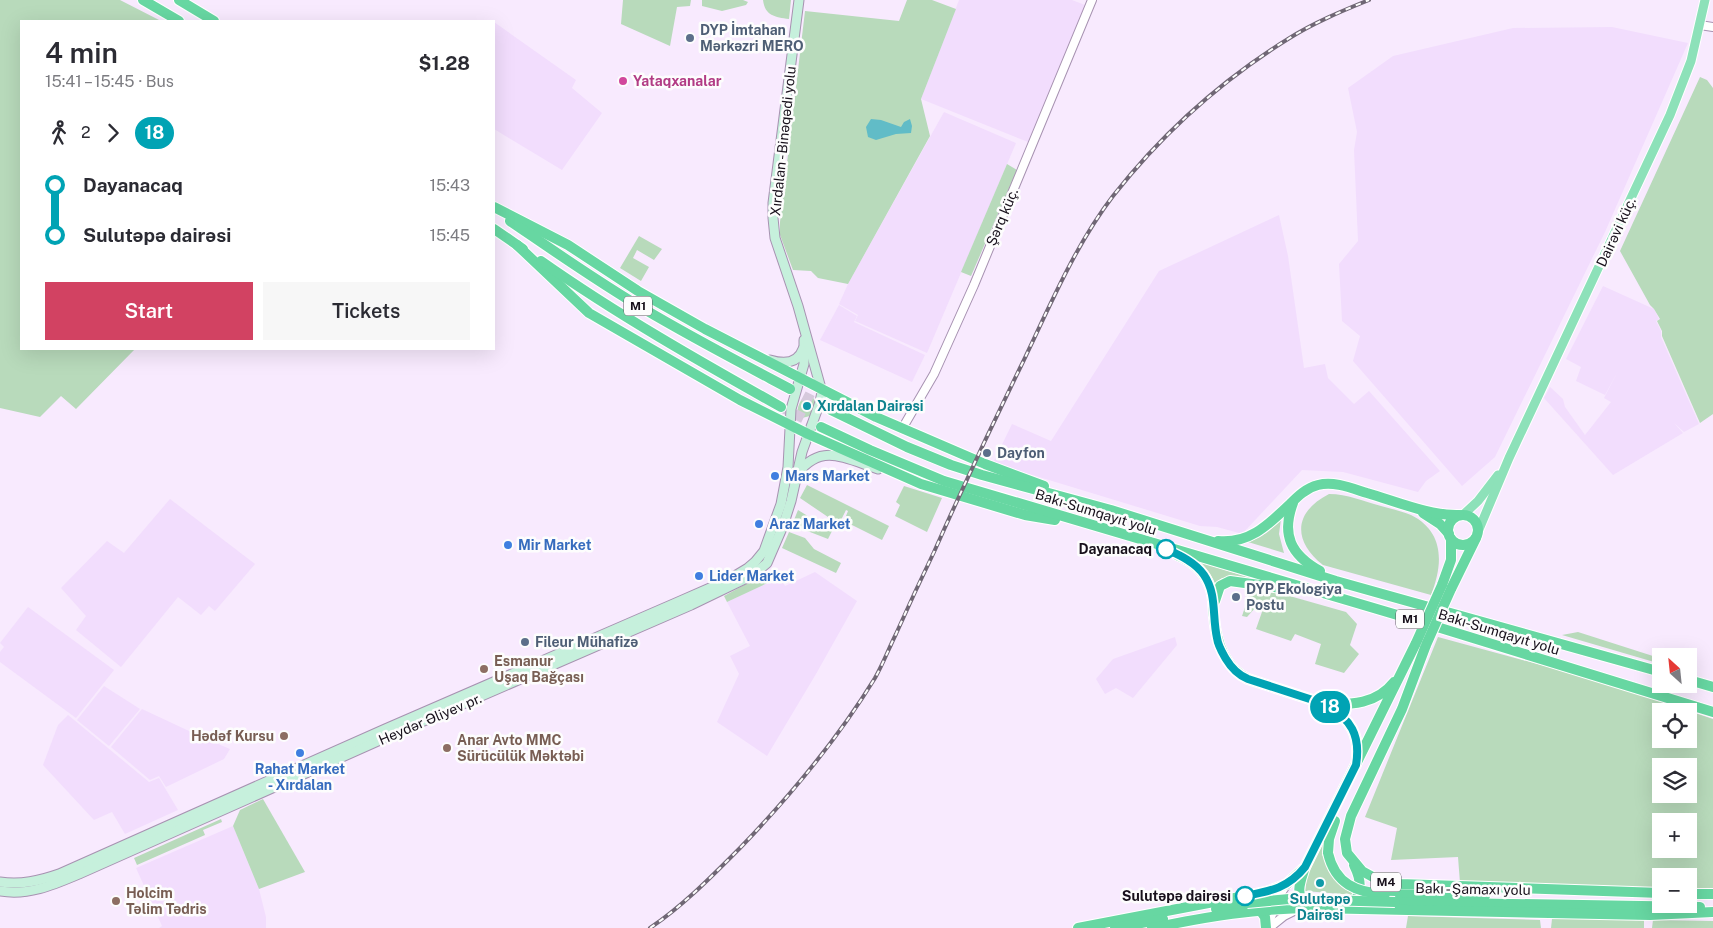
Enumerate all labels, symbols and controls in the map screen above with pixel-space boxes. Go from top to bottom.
place label: DYP İmtahan Mərkəzri MERO [700,21,804,54]
marker: DYP İmtahan Mərkəzri MERO [684,32,696,44]
text: 4 min [45,36,118,69]
text: $1.28 [419,52,470,74]
street label: Xırdalan - Binəqədi yolu [767,65,799,217]
text: 15:41 – 15:45 · Bus [45,72,174,91]
place label: Yataqxanalar [633,73,722,89]
marker: Yataqxanalar [617,75,629,87]
icon: walk [45,119,73,147]
icon: forward [99,119,127,147]
text: 18 [145,122,164,143]
text: 2 [81,123,91,142]
text: Dayanacaq [83,174,183,196]
text: 15:43 [430,176,470,195]
street label: Şərq küç. [983,186,1021,248]
street label: Dairəvi küç. [1593,195,1639,269]
text: Sulutəpə dairəsi [83,224,231,246]
text: 15:45 [430,226,470,245]
button: Start [45,282,253,340]
button: Tickets [263,282,470,340]
road number: M1 [624,296,652,316]
place label: Xırdalan Dairəsi [817,398,924,414]
marker: Xırdalan Dairəsi [801,400,813,412]
place label: Dayfon [997,445,1045,461]
marker: Dayfon [981,447,993,459]
place label: Mars Market [785,468,870,484]
marker: Mars Market [769,470,781,482]
street label: Bakı-Sumqayıt yolu [1033,486,1159,538]
place label: Araz Market [769,516,851,532]
marker: Araz Market [753,518,765,530]
place label: Mir Market [518,537,592,553]
marker: Mir Market [502,539,514,551]
marker: Dayanacaq [1156,539,1176,559]
place label: Dayanacaq [1078,541,1152,557]
place label: Lider Market [709,568,794,584]
marker: Lider Market [693,570,705,582]
place label: DYP Ekologiya Postu [1246,581,1342,613]
marker: DYP Ekologiya Postu [1230,591,1242,603]
street label: Bakı-Sumqayıt yolu [1436,606,1562,658]
road number: M1 [1396,610,1424,628]
place label: Fileur Mühafizə [535,634,638,650]
marker: Fileur Mühafizə [519,636,531,648]
north arrow [1652,648,1698,692]
map controls [1652,648,1697,913]
place label: Esmanur Uşaq Bağçası [494,653,584,685]
marker: Esmanur Uşaq Bağçası [478,663,490,675]
street label: Heydər Əliyev pr. [376,690,484,748]
line badge: 18 [1308,691,1352,723]
text: 18 [1320,696,1340,717]
button: locate [1652,703,1697,748]
place label: Hədəf Kursu [191,728,274,744]
marker: Hədəf Kursu [278,730,290,742]
place label: Anar Avto MMC Sürücülük Məktəbi [457,732,584,764]
marker: Anar Avto MMC Sürücülük Məktəbi [441,742,453,754]
marker: Rahat Market - Xırdalan [294,747,306,759]
button: layers [1652,758,1697,803]
place label: Rahat Market - Xırdalan [255,761,345,793]
button: + [1652,813,1697,858]
button: − [1652,868,1697,913]
road number: M4 [1371,872,1401,892]
marker: Sulutəpə Dairəsi [1314,877,1326,889]
street label: Bakı - Şamaxı yolu [1415,880,1531,898]
place label: Holcim Təlim Tədris [126,885,207,917]
marker: Sulutəpə dairəsi [1235,886,1255,906]
place label: Sulutəpə dairəsi [1122,888,1231,904]
place label: Sulutəpə Dairəsi [1289,891,1351,923]
marker: Holcim Təlim Tədris [110,895,122,907]

